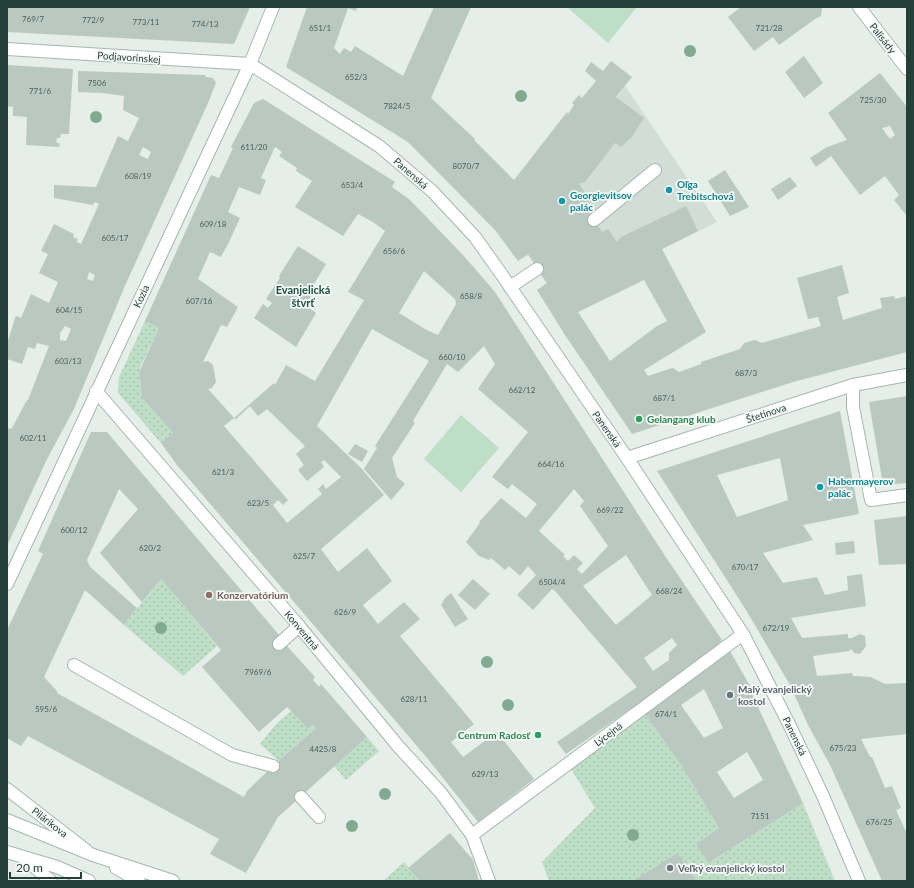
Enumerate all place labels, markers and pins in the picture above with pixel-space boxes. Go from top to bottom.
place label: Oľga Trebitschová [677,178,734,202]
marker: Oľga Trebitschová [664,185,674,195]
place label: Georgievitsov palác [570,189,633,213]
marker: Georgievitsov palác [557,196,567,206]
place label: Gelangang klub [647,413,716,425]
marker: Gelangang klub [634,414,644,424]
place label: Habermayerov palác [828,475,894,499]
marker: Habermayerov palác [815,482,825,492]
place label: Konzervatórium [217,589,288,601]
marker: Konzervatórium [204,590,214,600]
place label: Malý evanjelický kostol [738,683,812,707]
marker: Malý evanjelický kostol [725,690,735,700]
place label: Centrum Radosť [458,729,531,741]
marker: Centrum Radosť [533,730,543,740]
place label: Veľký evanjelický kostol [677,862,784,874]
marker: Veľký evanjelický kostol [665,863,675,873]

